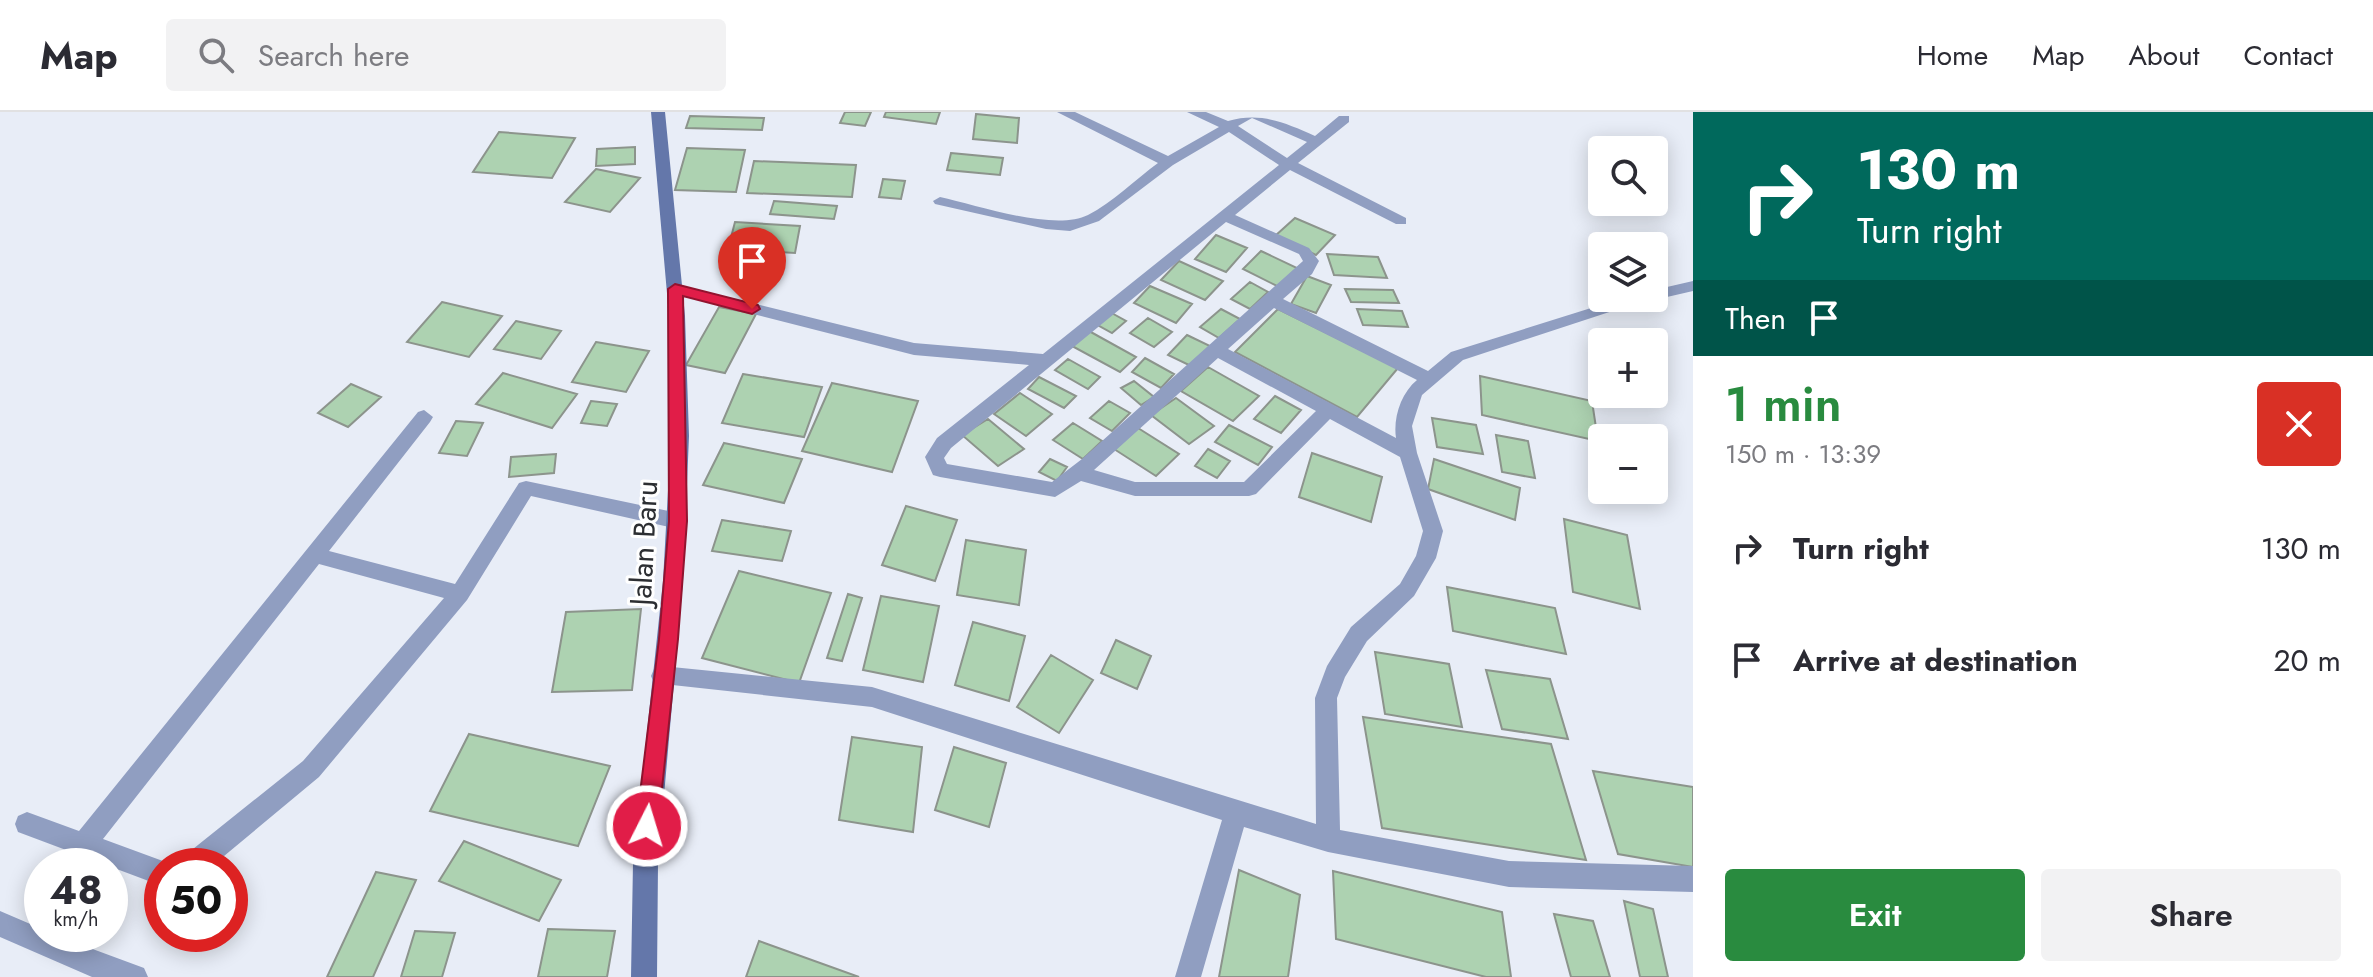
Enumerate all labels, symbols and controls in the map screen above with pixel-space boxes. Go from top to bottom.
search box [166,19,726,91]
text: Map [40,28,118,83]
icon: search [194,33,238,77]
text: Search here [258,34,410,77]
text: Home [1917,35,1988,76]
text: Map [2032,35,2084,76]
text: About [2128,35,2200,76]
text: Contact [2244,35,2333,76]
text: 130 m [1857,129,2020,210]
map controls [1588,136,1668,504]
button: search [1588,136,1668,216]
icon: right [1725,144,1829,248]
text: Turn right [1857,204,2002,256]
pin [718,227,786,309]
button: layers [1588,232,1668,312]
icon: arrive [730,239,774,283]
icon: arrive [1802,296,1846,340]
text: Then [1725,297,1786,340]
button: + [1588,328,1668,408]
text: 1 min [1725,370,1842,439]
button: close [2257,382,2341,466]
button: − [1588,424,1668,504]
text: 150 m · 13:39 [1725,435,1881,473]
street label: Jalan Baru [619,479,668,610]
icon: right [1725,526,1769,570]
text: Turn right [1793,527,1929,570]
text: 130 m [2261,527,2341,570]
icon: arrive [1725,638,1769,682]
text: Arrive at destination [1793,639,2078,682]
text: 20 m [2274,639,2341,682]
position arrow [605,784,689,868]
speed limit sign: 50 [144,848,248,952]
text: 48 [50,861,103,919]
button: Exit [1725,869,2025,961]
button: Share [2041,869,2341,961]
text: km/h [53,905,99,934]

